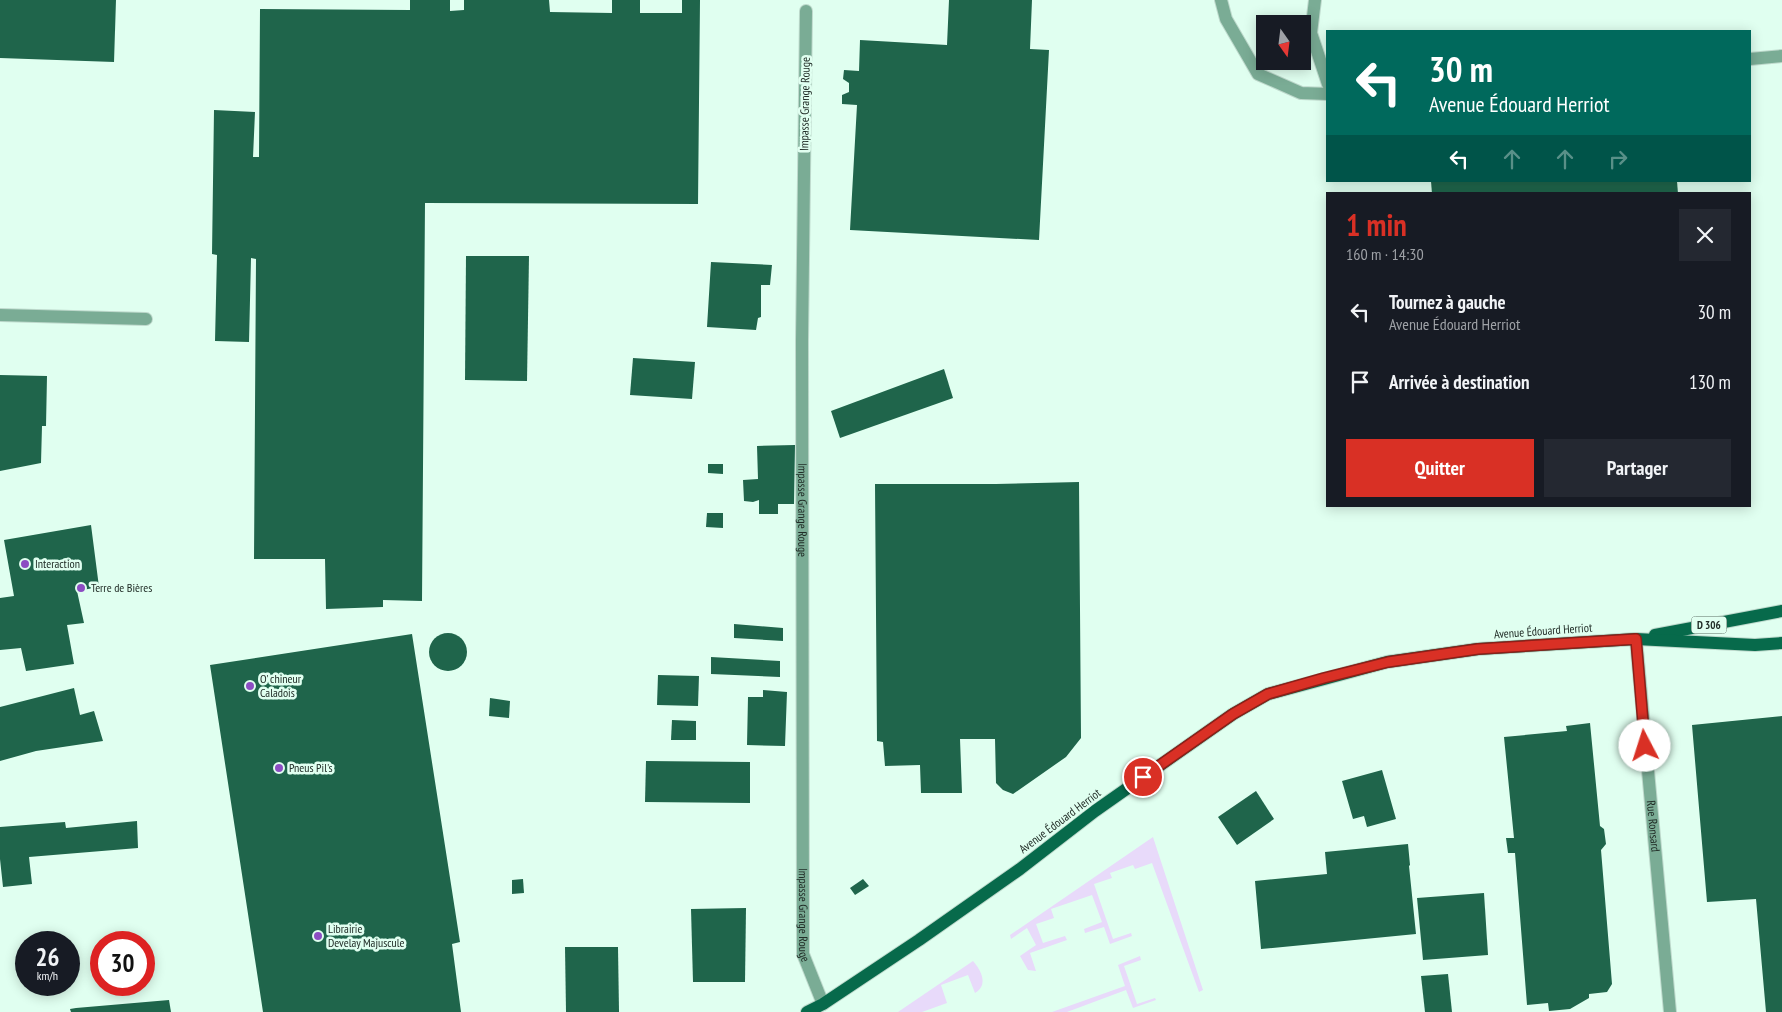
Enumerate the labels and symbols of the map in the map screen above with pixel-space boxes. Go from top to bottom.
north arrow [1256,15,1311,70]
street label: Impasse Grange Rouge [796,57,813,151]
street label: Impasse Grange Rouge [795,463,810,557]
place label: Interaction [35,556,80,571]
marker: Interaction [19,558,31,570]
place label: Terre de Bières [91,580,152,595]
marker: Terre de Bières [75,582,87,594]
road number: D 306 [1692,616,1726,634]
street label: Avenue Édouard Herriot [1493,620,1593,641]
place label: O' chineur Caladois [260,671,302,700]
marker: O' chineur Caladois [244,680,256,692]
position arrow [1618,719,1670,771]
pin [1122,756,1164,798]
place label: Pneus Pil's [289,760,333,775]
marker: Pneus Pil's [273,762,285,774]
street label: Avenue Édouard Herriot [1016,785,1104,856]
street label: Rue Ronsard [1644,800,1663,853]
street label: Impasse Grange Rouge [796,868,813,964]
place label: Librairie Develay Majuscule [328,921,405,950]
marker: Librairie Develay Majuscule [312,930,324,942]
speed limit sign: 30 [90,931,155,996]

